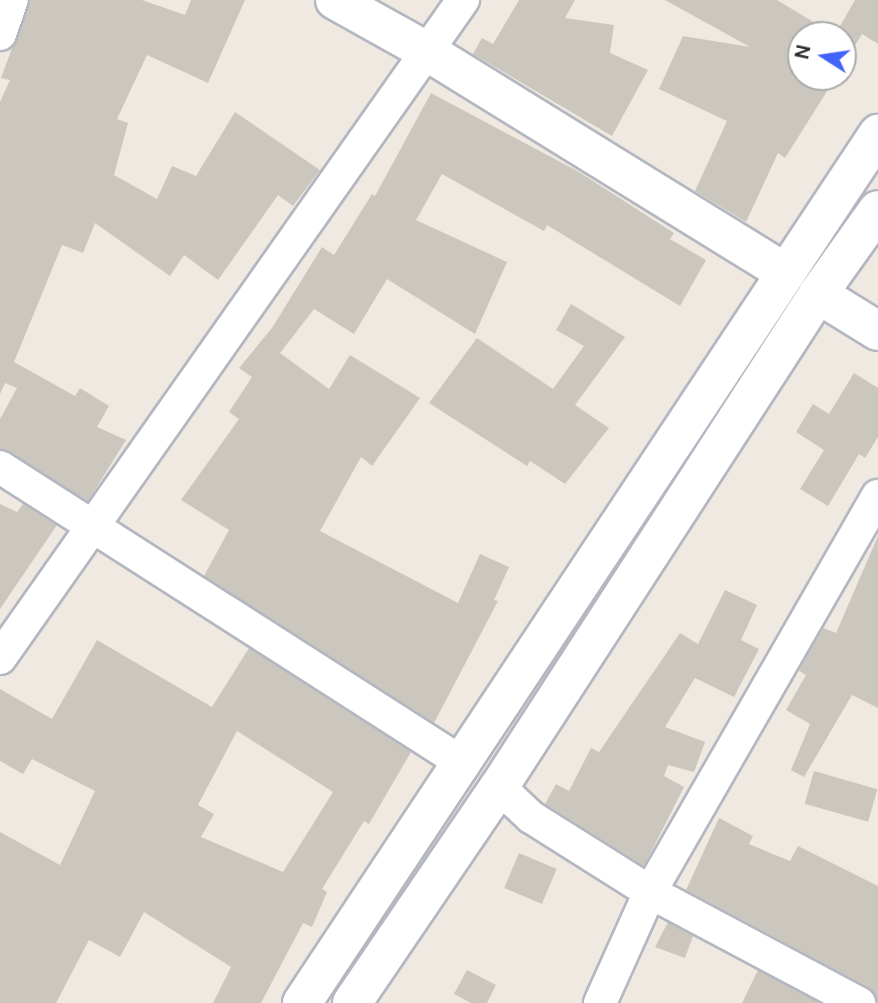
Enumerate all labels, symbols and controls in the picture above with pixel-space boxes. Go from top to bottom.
north arrow [787,21,857,91]
text: N [789,43,817,61]

